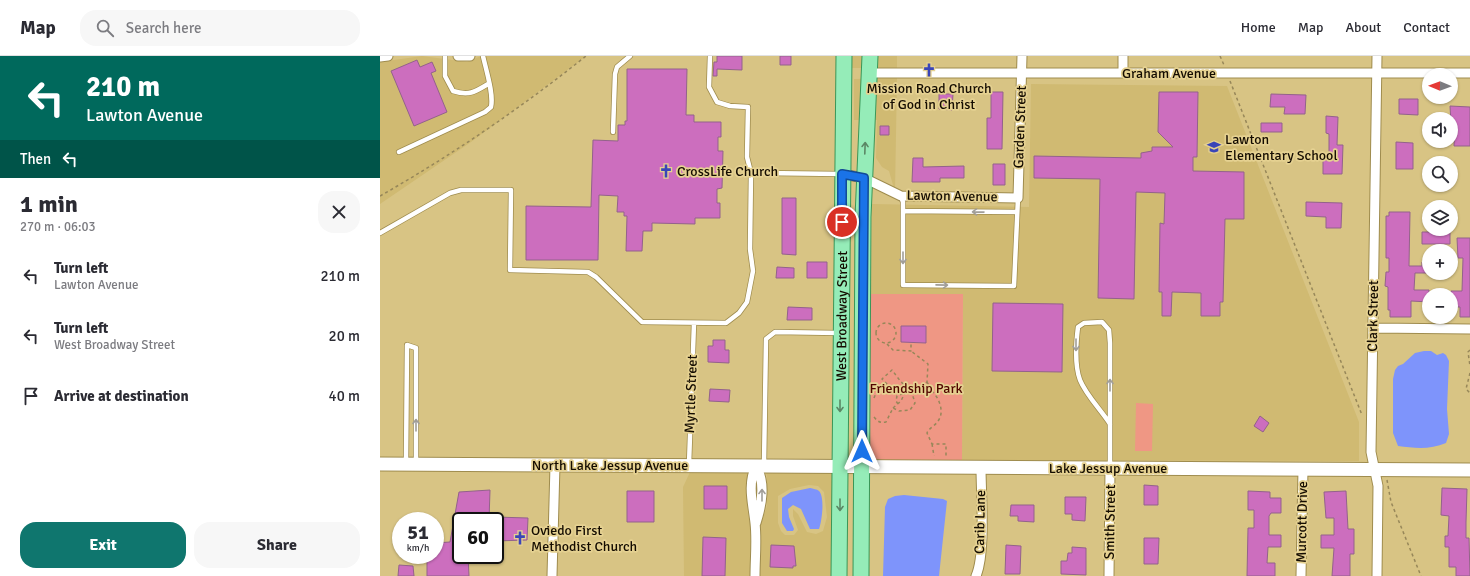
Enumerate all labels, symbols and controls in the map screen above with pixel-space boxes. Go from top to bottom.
search box [80,10,360,46]
text: Map [20,16,56,40]
icon: search [94,17,116,39]
text: Search here [126,19,201,37]
text: Home [1241,19,1276,36]
text: Map [1298,19,1323,36]
text: About [1345,19,1381,36]
text: Contact [1403,19,1450,36]
church icon: Mission Road Church of God in Christ [921,62,937,78]
street label: Graham Avenue [1122,65,1216,82]
north arrow [1422,68,1458,104]
map controls [1422,68,1458,324]
text: 210 m [86,70,160,104]
icon: left [20,72,72,124]
place label: Mission Road Church of God in Christ [866,80,992,113]
street label: Garden Street [1010,85,1030,169]
text: Lawton Avenue [86,104,203,126]
button: sound [1422,112,1458,148]
place label: Lawton Elementary School [1225,131,1338,164]
school or university icon: Lawton Elementary School [1206,139,1222,155]
one-way arrow [861,142,869,155]
icon: left [59,148,81,170]
text: Then [20,150,51,168]
button: search [1422,156,1458,192]
church icon: CrossLife Church [658,163,674,179]
place label: CrossLife Church [677,163,778,180]
street label: Lawton Avenue [906,187,998,205]
text: 1 min [20,189,78,219]
button: close [318,191,360,233]
button: layers [1422,200,1458,236]
pin [825,205,859,239]
one-way arrow [972,208,985,216]
icon: arrive [831,211,853,233]
text: 270 m · 06:03 [20,219,96,235]
button: + [1422,244,1458,280]
street label: West Broadway Street [832,251,851,381]
one-way arrow [899,251,907,264]
text: Turn left [54,259,108,277]
icon: left [20,265,42,287]
text: 210 m [320,267,360,285]
text: Lawton Avenue [54,277,139,293]
street label: Clark Street [1364,280,1382,352]
one-way arrow [935,281,948,289]
button: − [1422,288,1458,324]
text: Turn left [54,319,108,337]
icon: left [20,325,42,347]
text: 20 m [329,327,360,345]
text: West Broadway Street [54,337,175,353]
one-way arrow [1072,338,1080,351]
street label: Myrtle Street [681,354,701,434]
one-way arrow [1106,379,1114,392]
park label: Friendship Park [869,380,963,397]
icon: arrive [20,385,42,407]
text: Arrive at destination [54,387,189,405]
text: 40 m [329,387,360,405]
one-way arrow [837,399,844,412]
one-way arrow [412,419,420,432]
position arrow [841,430,883,472]
street label: North Lake Jessup Avenue [532,457,688,474]
street label: Lake Jessup Avenue [1049,460,1167,477]
street label: Murcott Drive [1293,481,1311,563]
street label: Smith Street [1101,484,1119,560]
one-way arrow [758,489,766,502]
street label: Carib Lane [971,490,989,554]
one-way arrow [836,498,844,511]
speed limit sign: 60 [452,512,504,564]
text: 51 [407,520,429,545]
button: Exit [20,522,186,568]
button: Share [194,522,360,568]
place label: Oviedo First Methodist Church [531,522,637,555]
church icon: Oviedo First Methodist Church [512,530,528,546]
text: km/h [407,542,429,554]

